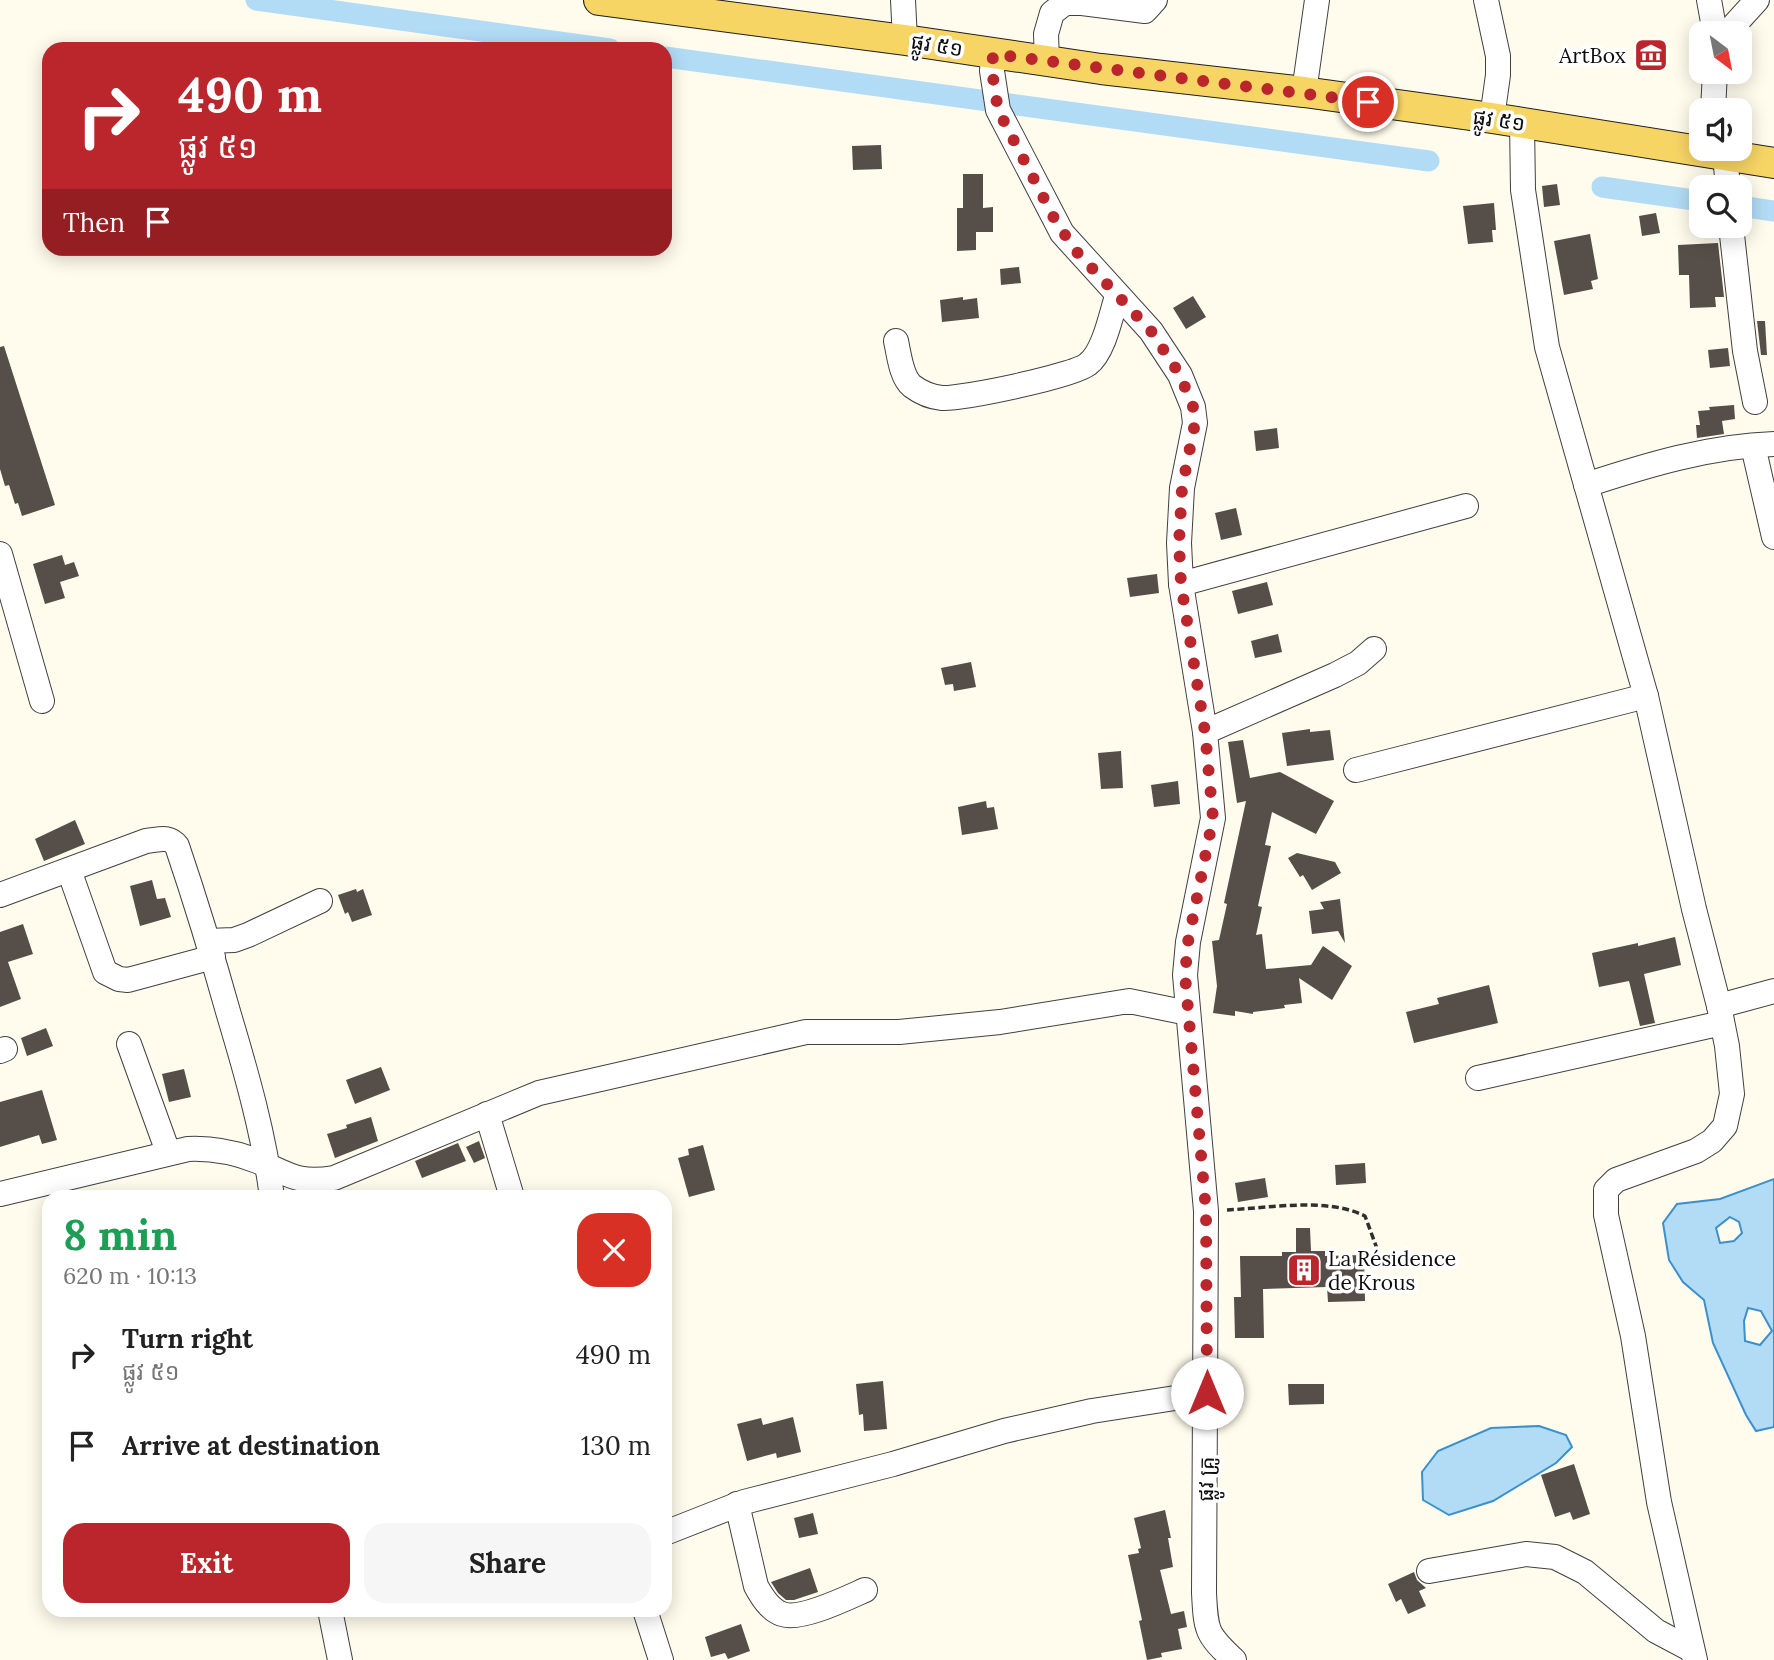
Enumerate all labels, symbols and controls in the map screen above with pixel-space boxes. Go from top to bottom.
north arrow [1689,21,1752,84]
map controls [1689,21,1752,238]
street label: ផ្លូវ ៥១ [908,28,965,69]
museum icon: ArtBox [1632,36,1670,74]
place label: ArtBox [1558,42,1626,69]
text: 490 m [178,63,322,125]
icon: right [63,70,154,161]
pin [1338,72,1398,132]
icon: arrive [1349,83,1387,121]
button: sound [1689,98,1752,161]
street label: ផ្លូវ ៥១ [1470,103,1527,143]
text: ផ្លូវ ៥១ [178,126,258,167]
button: search [1689,175,1752,238]
icon: arrive [139,203,177,241]
text: Then [63,206,125,239]
text: 8 min [63,1208,177,1262]
button: close [577,1213,651,1287]
place label: La Résidence de Krous [1328,1245,1456,1296]
building icon: La Résidence de Krous [1285,1251,1323,1289]
text: 620 m · 10:13 [63,1261,197,1290]
text: Turn right [122,1322,253,1355]
icon: right [63,1336,101,1374]
text: 490 m [576,1338,651,1371]
position arrow [1170,1356,1244,1430]
text: ផ្លូវ ៥១ [122,1357,179,1386]
icon: arrive [63,1427,101,1465]
text: Arrive at destination [122,1429,380,1462]
text: 130 m [581,1429,651,1462]
street label: ផ្លូវ គ្រូ [1192,1456,1226,1502]
button: Exit [63,1523,350,1603]
button: Share [364,1523,651,1603]

